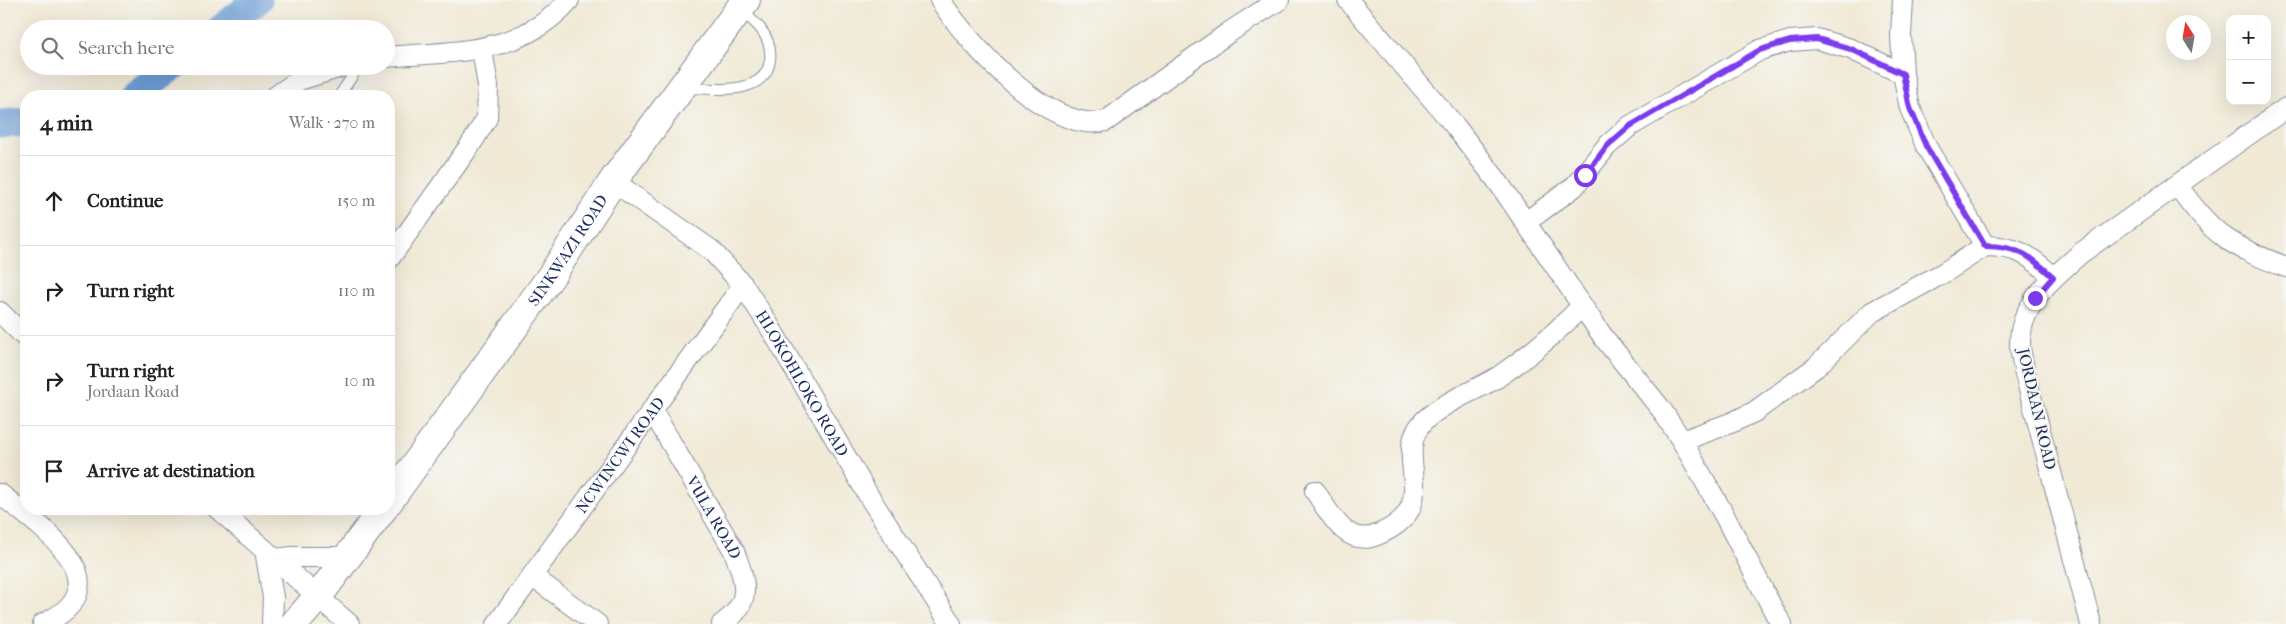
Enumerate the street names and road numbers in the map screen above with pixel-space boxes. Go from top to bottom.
street label: SINKWAZI ROAD [523,191,611,309]
street label: HLOKOHLOKO ROAD [752,306,853,459]
street label: JORDAAN ROAD [2013,344,2060,472]
street label: NCWINCWI ROAD [571,393,668,517]
street label: VULA ROAD [682,471,745,561]

